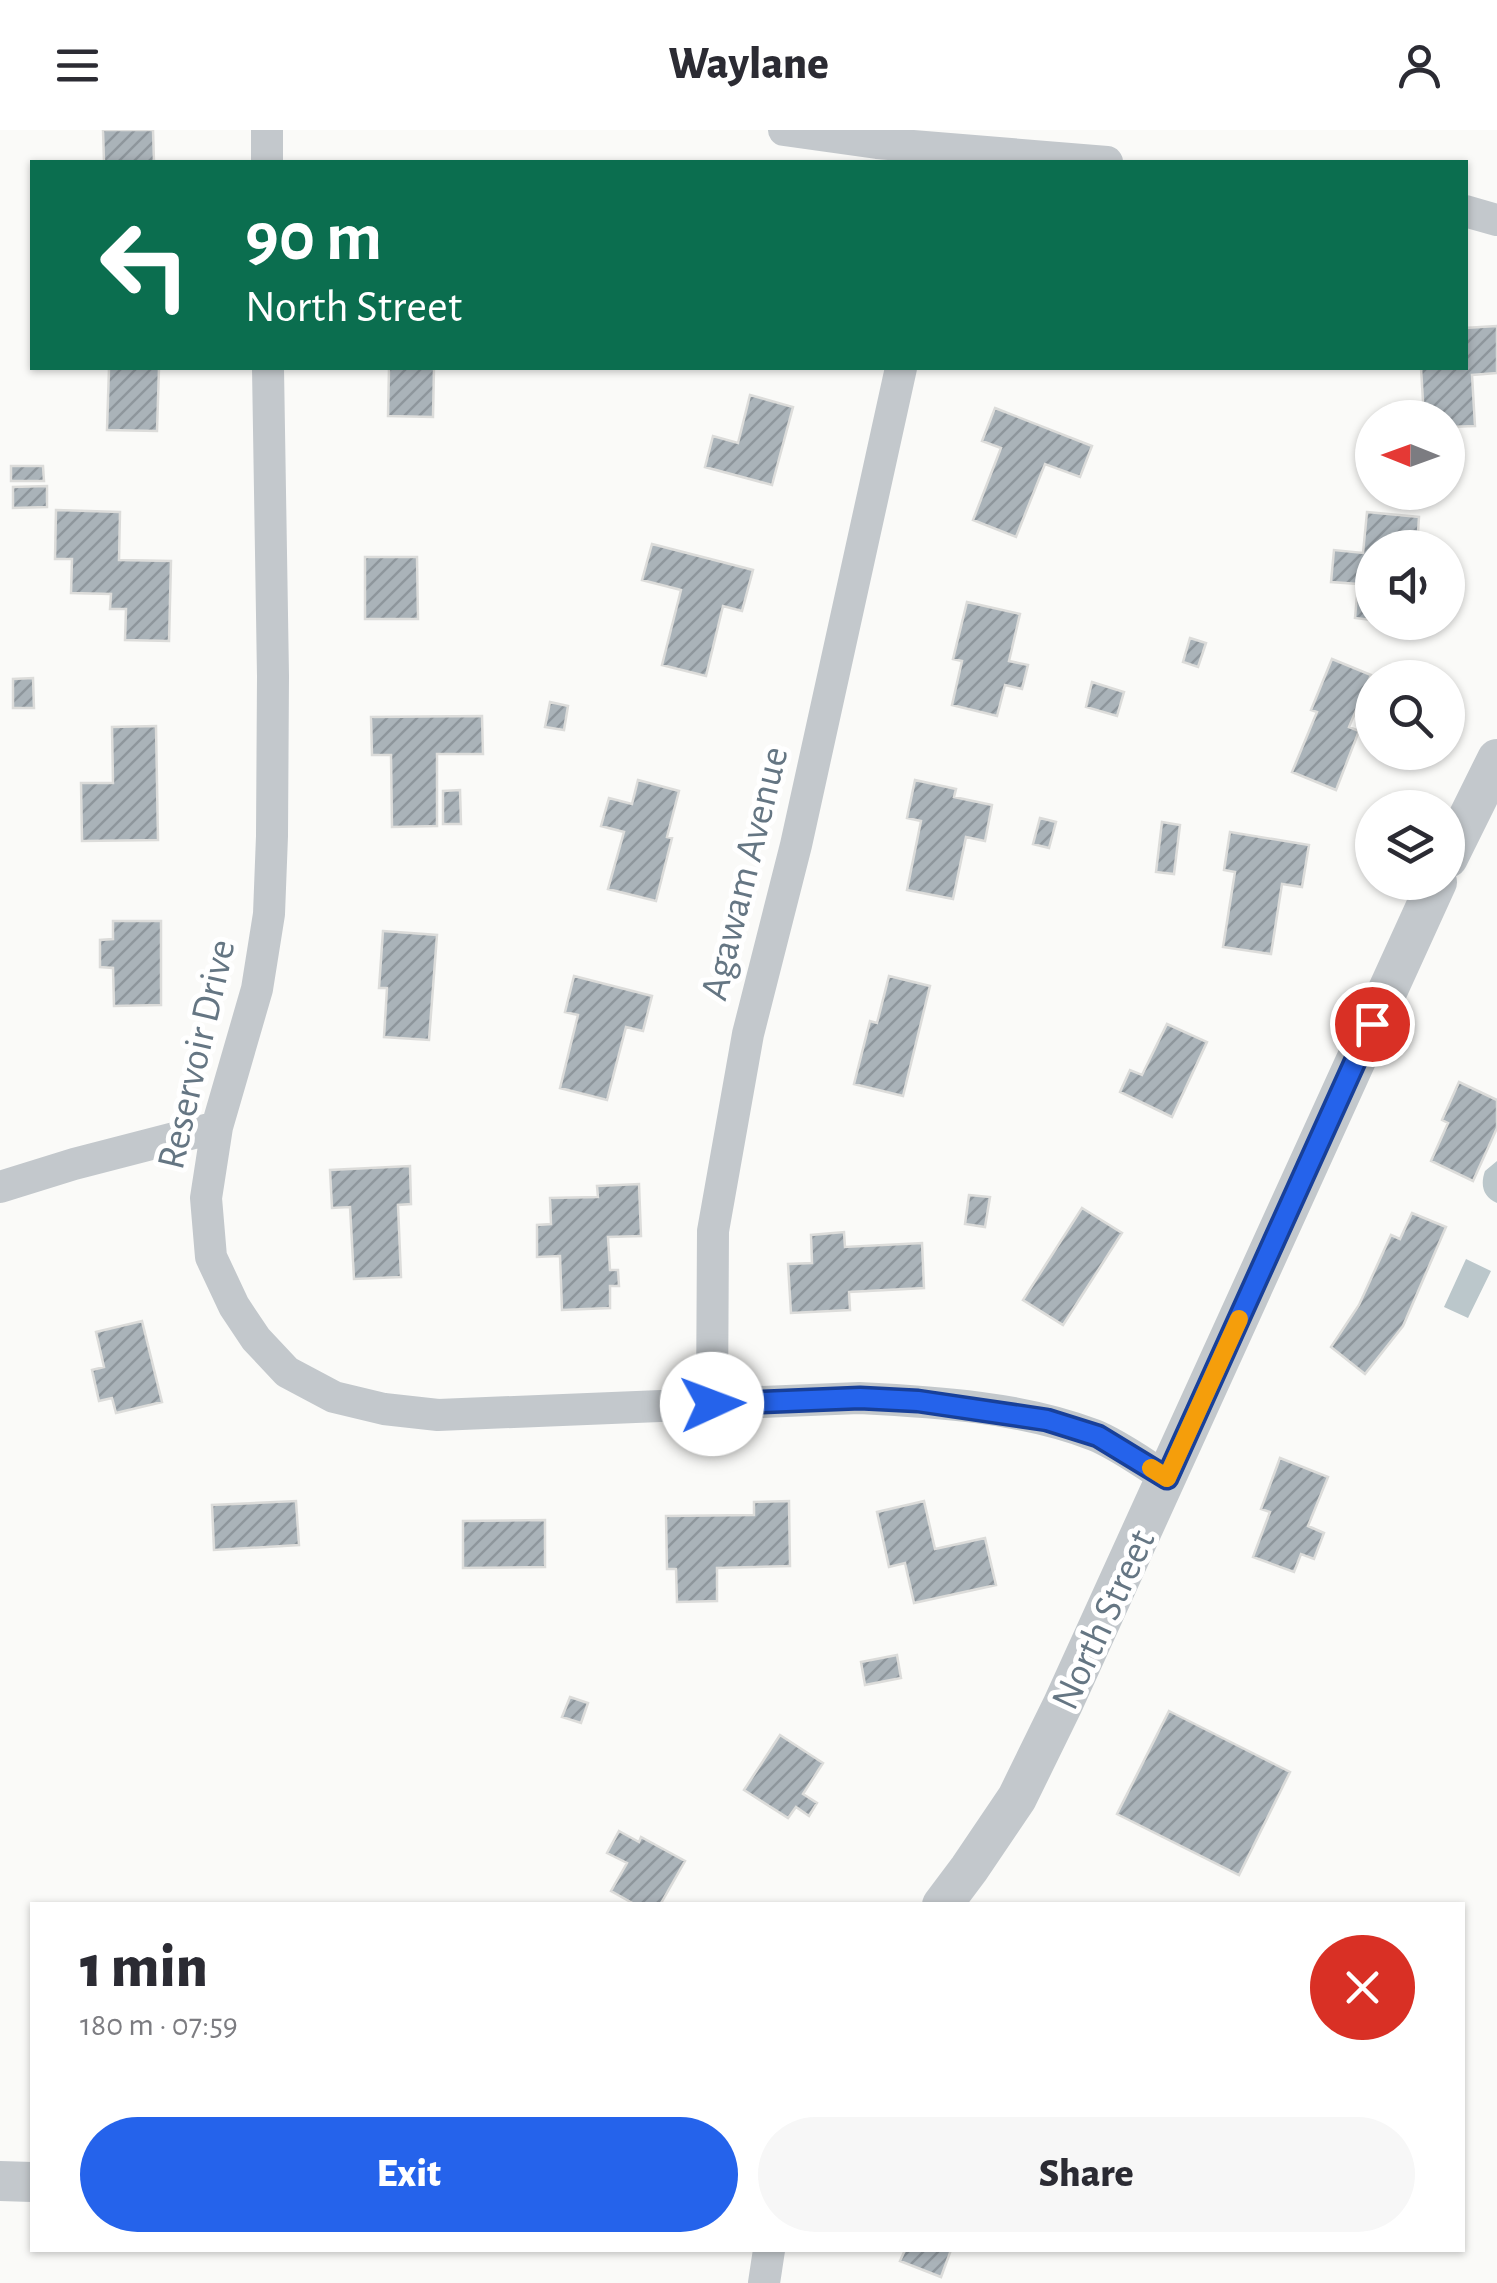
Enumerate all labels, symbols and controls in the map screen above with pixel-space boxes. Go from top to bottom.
icon: menu [50,38,105,93]
icon: person [1392,38,1447,93]
text: Waylane [668,42,829,87]
icon: left [80,200,210,330]
text: 90 m [245,203,382,273]
text: North Street [245,285,462,330]
north arrow [1355,400,1465,510]
map controls [1355,400,1465,900]
button: sound [1355,530,1465,640]
button: search [1355,660,1465,770]
street label: Agawam Avenue [694,743,796,1004]
button: layers [1355,790,1465,900]
street label: Reservoir Drive [151,936,243,1173]
pin [1330,982,1415,1067]
icon: arrive [1345,997,1400,1052]
position arrow [660,1352,764,1456]
street label: North Street [1045,1524,1163,1716]
button: close [1310,1935,1415,2040]
text: 1 min [80,1938,208,1998]
text: 180 m · 07:59 [80,2009,238,2041]
button: Exit [80,2117,738,2232]
button: Share [758,2117,1415,2232]

